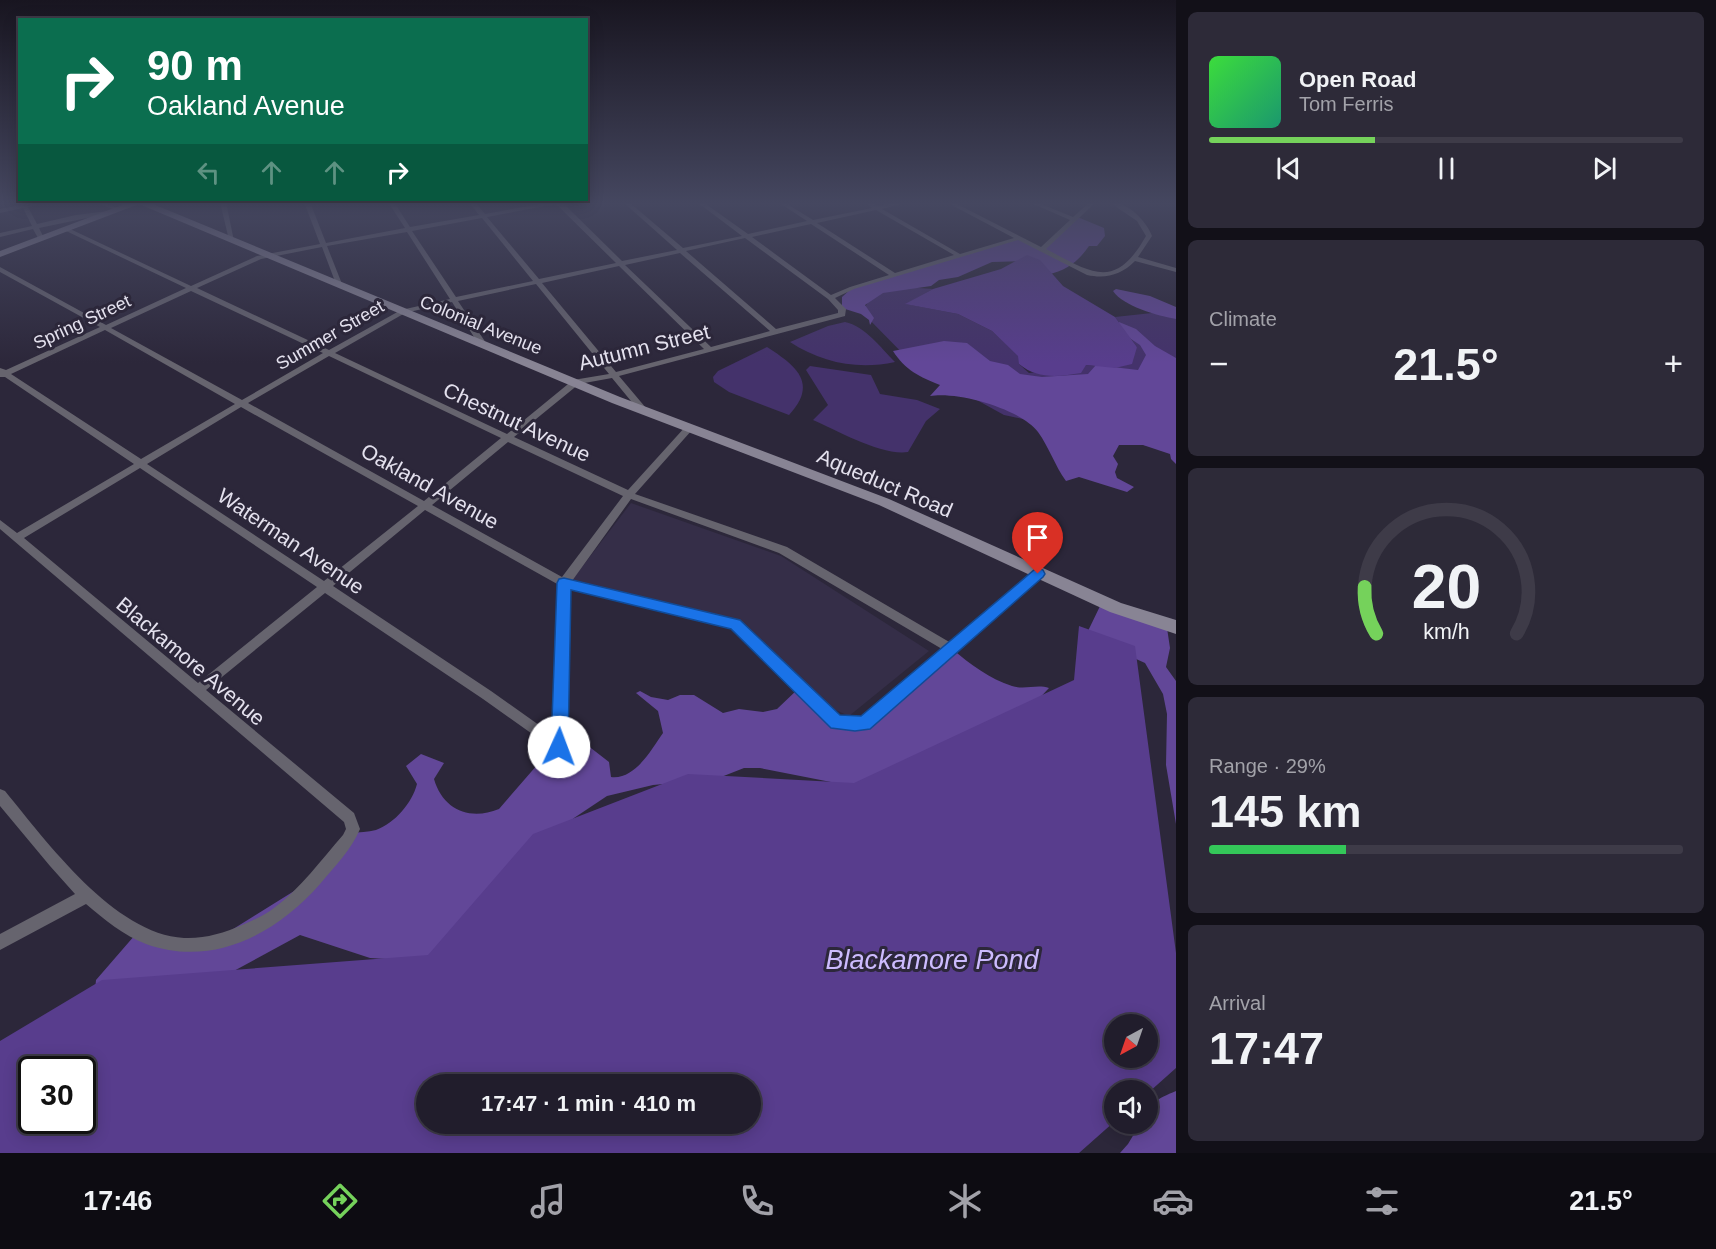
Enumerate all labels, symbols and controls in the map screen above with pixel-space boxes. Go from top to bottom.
icon: right [48,42,126,120]
text: 90 m [147,42,243,89]
text: Open Road [1299,67,1416,92]
text: Oakland Avenue [147,91,345,121]
text: Tom Ferris [1299,93,1393,115]
icon: previous [1272,152,1305,185]
icon: pause [1430,152,1463,185]
icon: next [1588,152,1621,185]
icon: left [192,156,225,189]
icon: ahead [255,156,288,189]
icon: ahead [318,156,351,189]
icon: right [381,156,414,189]
street label: Spring Street [30,291,134,353]
street label: Colonial Avenue [417,291,545,359]
street label: Summer Street [273,296,387,374]
text: Climate [1209,308,1277,330]
street label: Autumn Street [576,320,712,374]
text: 21.5° [1393,339,1499,390]
text: − [1209,345,1228,382]
text: + [1664,345,1683,382]
street label: Chestnut Avenue [440,378,594,466]
street label: Oakland Avenue [357,439,503,533]
street label: Aqueduct Road [814,444,956,522]
street label: Waterman Avenue [213,483,369,599]
pin [1012,512,1063,574]
icon: arrive [1021,521,1054,554]
text: 20 [1411,552,1481,621]
street label: Blackamore Avenue [112,592,270,730]
text: km/h [1423,620,1469,644]
position arrow [527,715,591,779]
text: Range · 29% [1209,755,1326,777]
text: 145 km [1209,786,1362,837]
water label: Blackamore Pond [825,945,1040,975]
text: Arrival [1209,992,1266,1014]
north arrow [1104,1014,1158,1068]
map controls [1104,1014,1158,1134]
text: 17:47 [1209,1023,1324,1074]
speed limit sign: 30 [18,1056,96,1134]
button: sound [1104,1080,1158,1134]
text: 17:47 · 1 min · 410 m [481,1091,696,1116]
icon: directions [319,1180,361,1222]
icon: music [527,1180,569,1222]
icon: phone [736,1180,778,1222]
icon: climate [944,1180,986,1222]
icon: car [1152,1180,1194,1222]
icon: filters [1361,1180,1403,1222]
text: 17:46 [83,1186,152,1216]
text: 21.5° [1569,1186,1633,1216]

